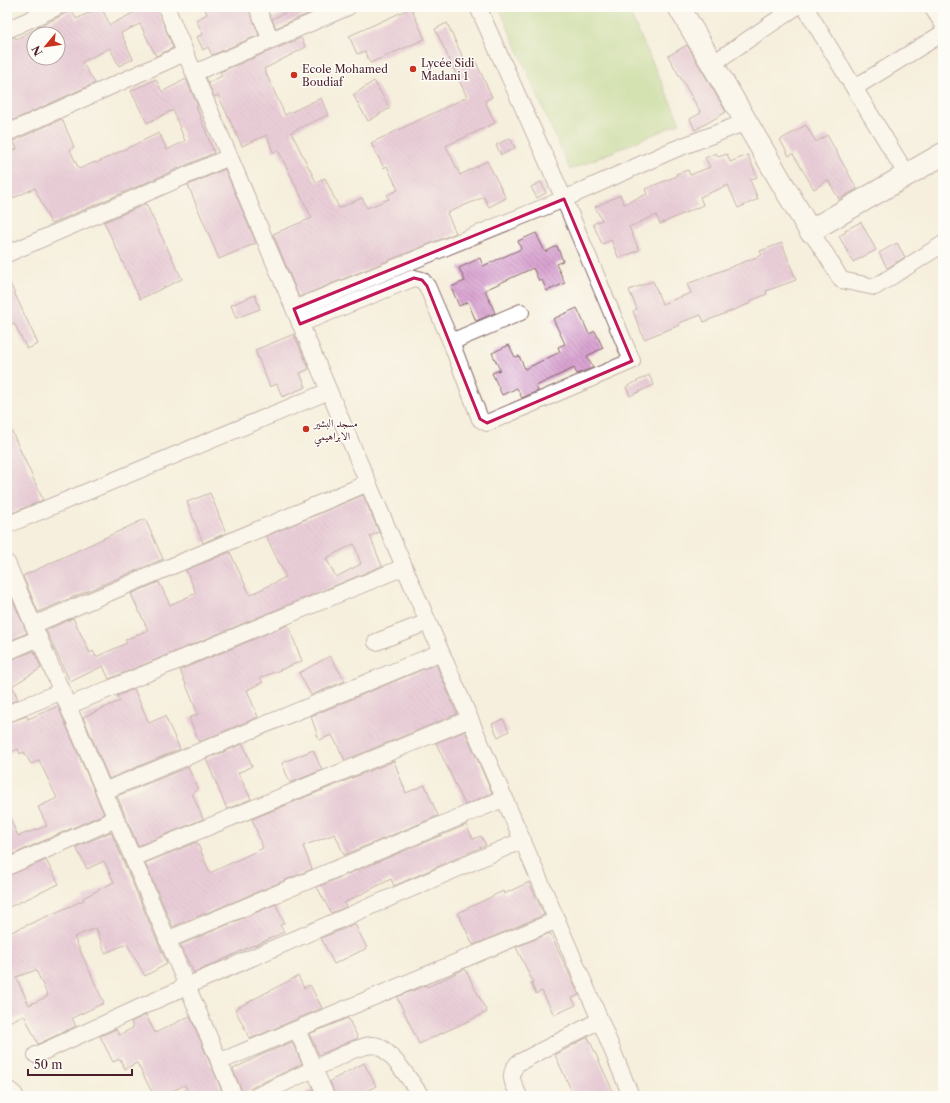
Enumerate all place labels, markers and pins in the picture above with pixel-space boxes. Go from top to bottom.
place label: Lycée Sidi Madani 1 [421,56,475,83]
place label: Ecole Mohamed Boudiaf [302,62,388,89]
marker: Lycée Sidi Madani 1 [408,64,418,74]
marker: Ecole Mohamed Boudiaf [289,70,299,80]
place label: مسجد البشير الابراهيمي [313,416,358,447]
marker: مسجد البشير الابراهيمي [301,424,311,434]

